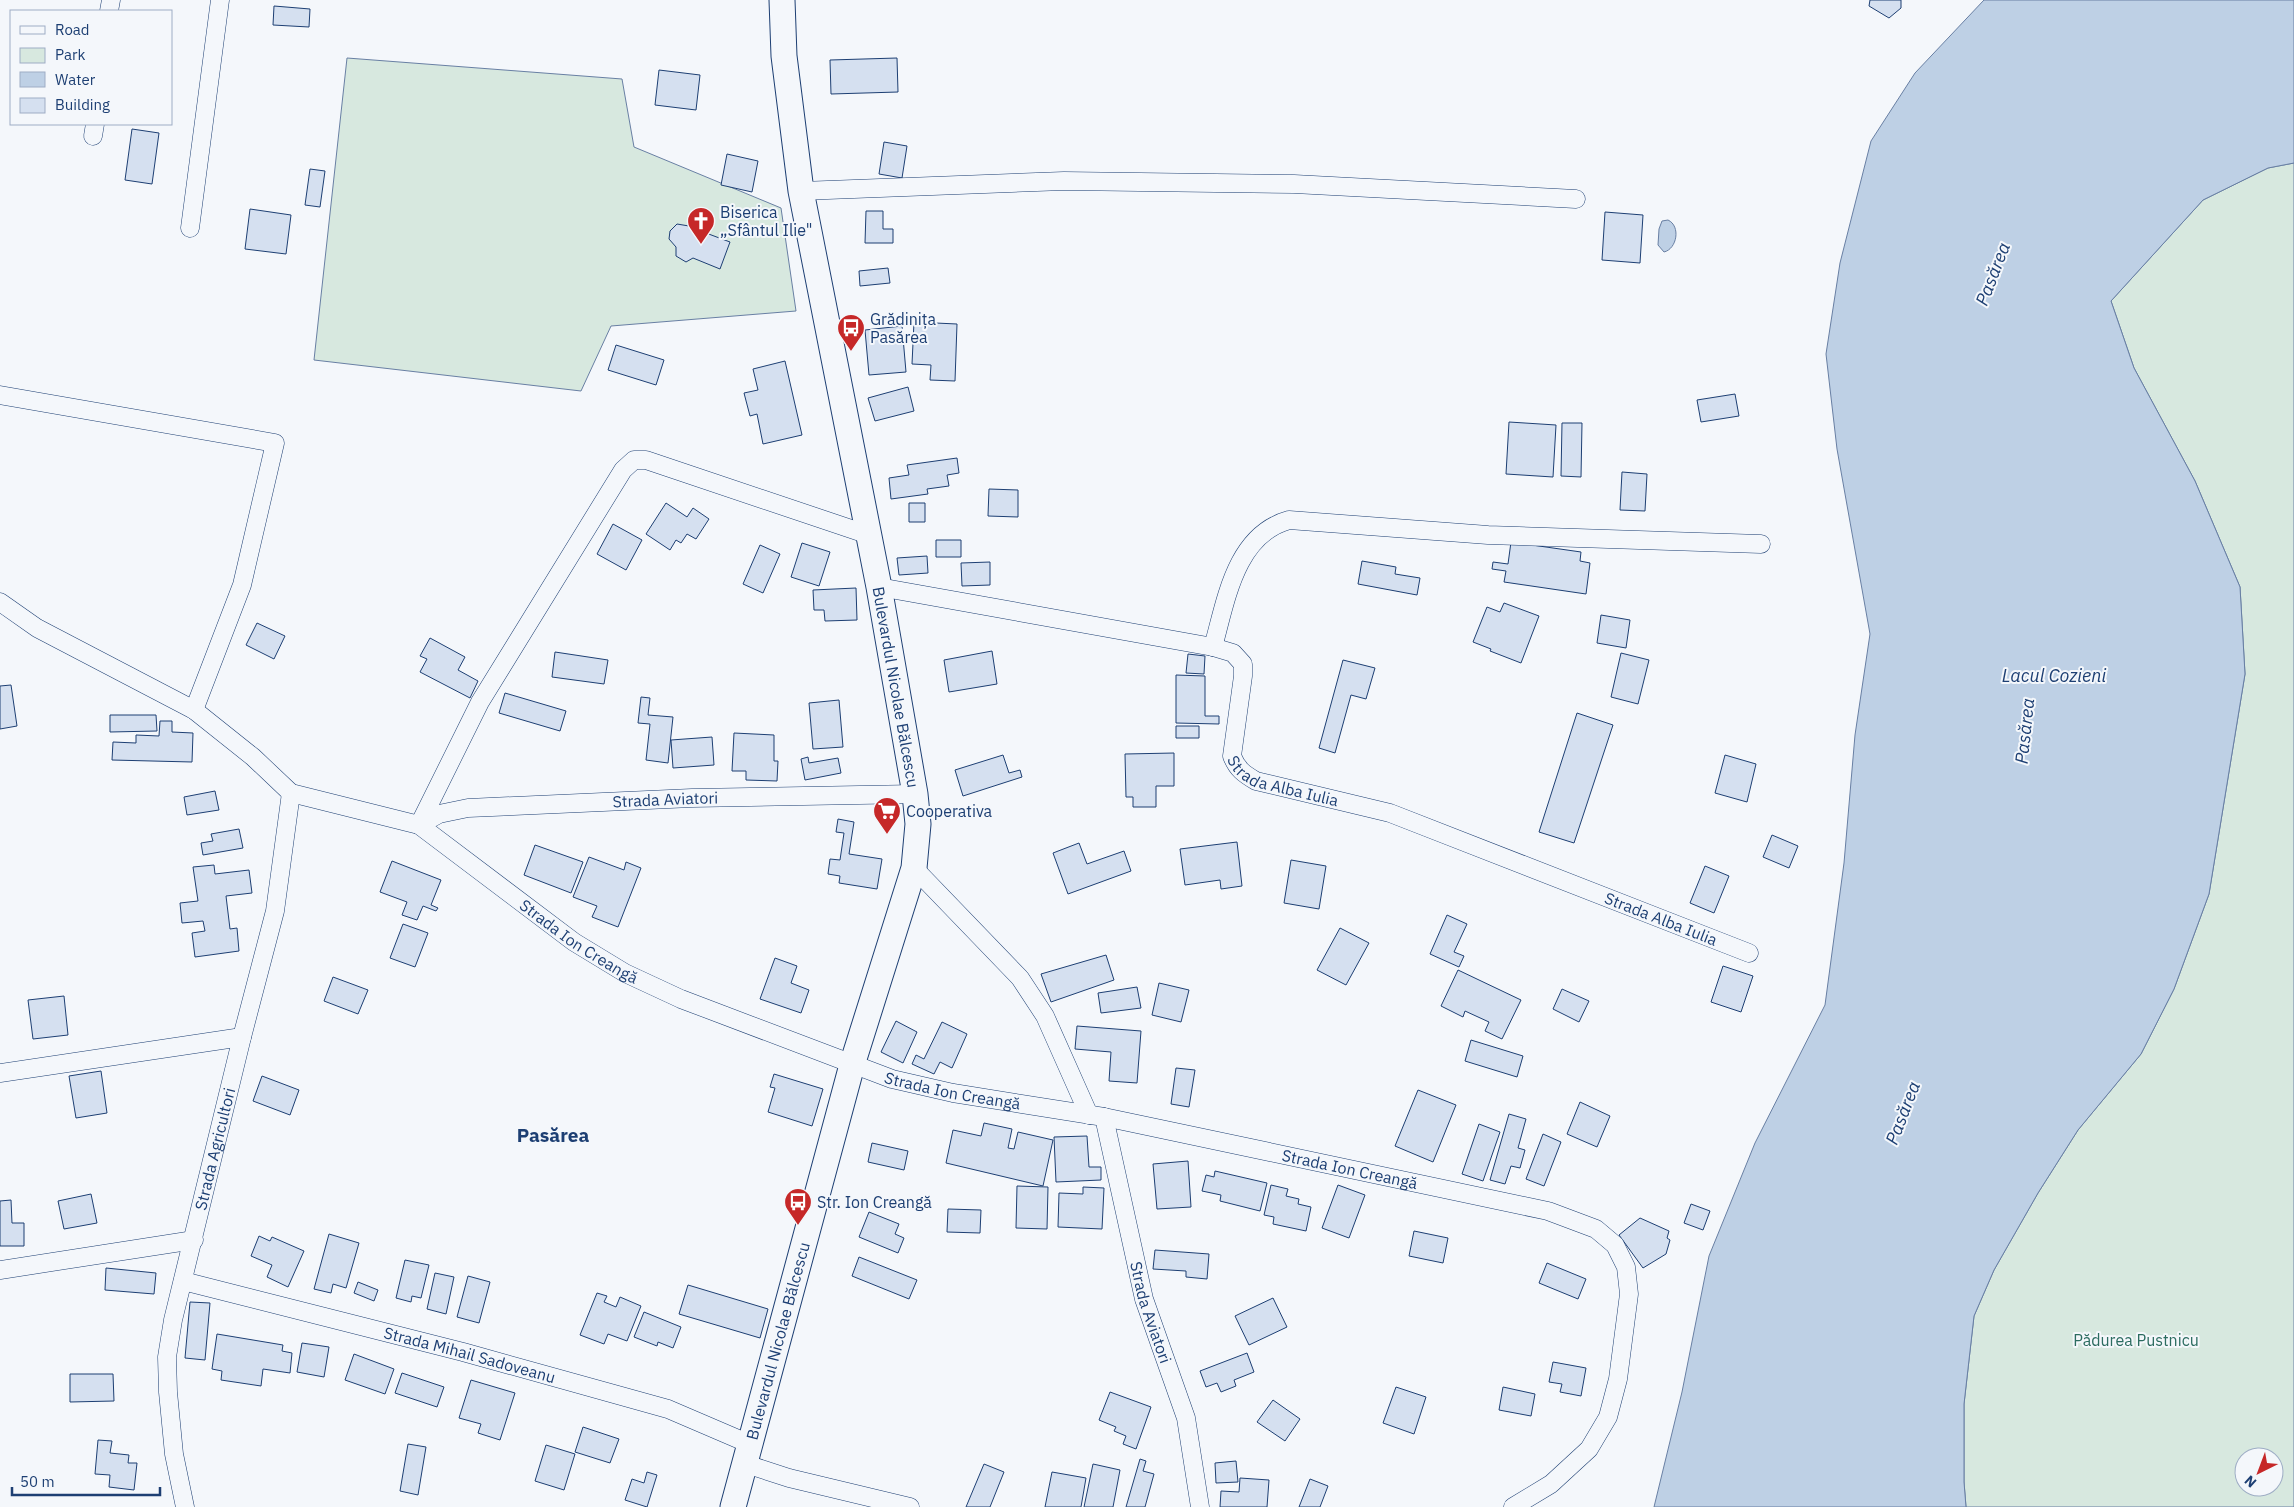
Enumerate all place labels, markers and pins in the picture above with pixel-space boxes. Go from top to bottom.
place label: Biserica „Sfântul Ilie" [720,202,812,240]
church icon: Biserica „Sfântul Ilie" [686,206,716,245]
place label: Grădinița Pasărea [870,309,936,347]
bus stop icon: Grădinița Pasărea [836,313,866,352]
supermarket icon: Cooperativa [872,796,902,835]
place label: Cooperativa [906,801,993,821]
bus stop icon: Str. Ion Creangă [783,1187,813,1226]
place label: Str. Ion Creangă [817,1192,932,1212]

